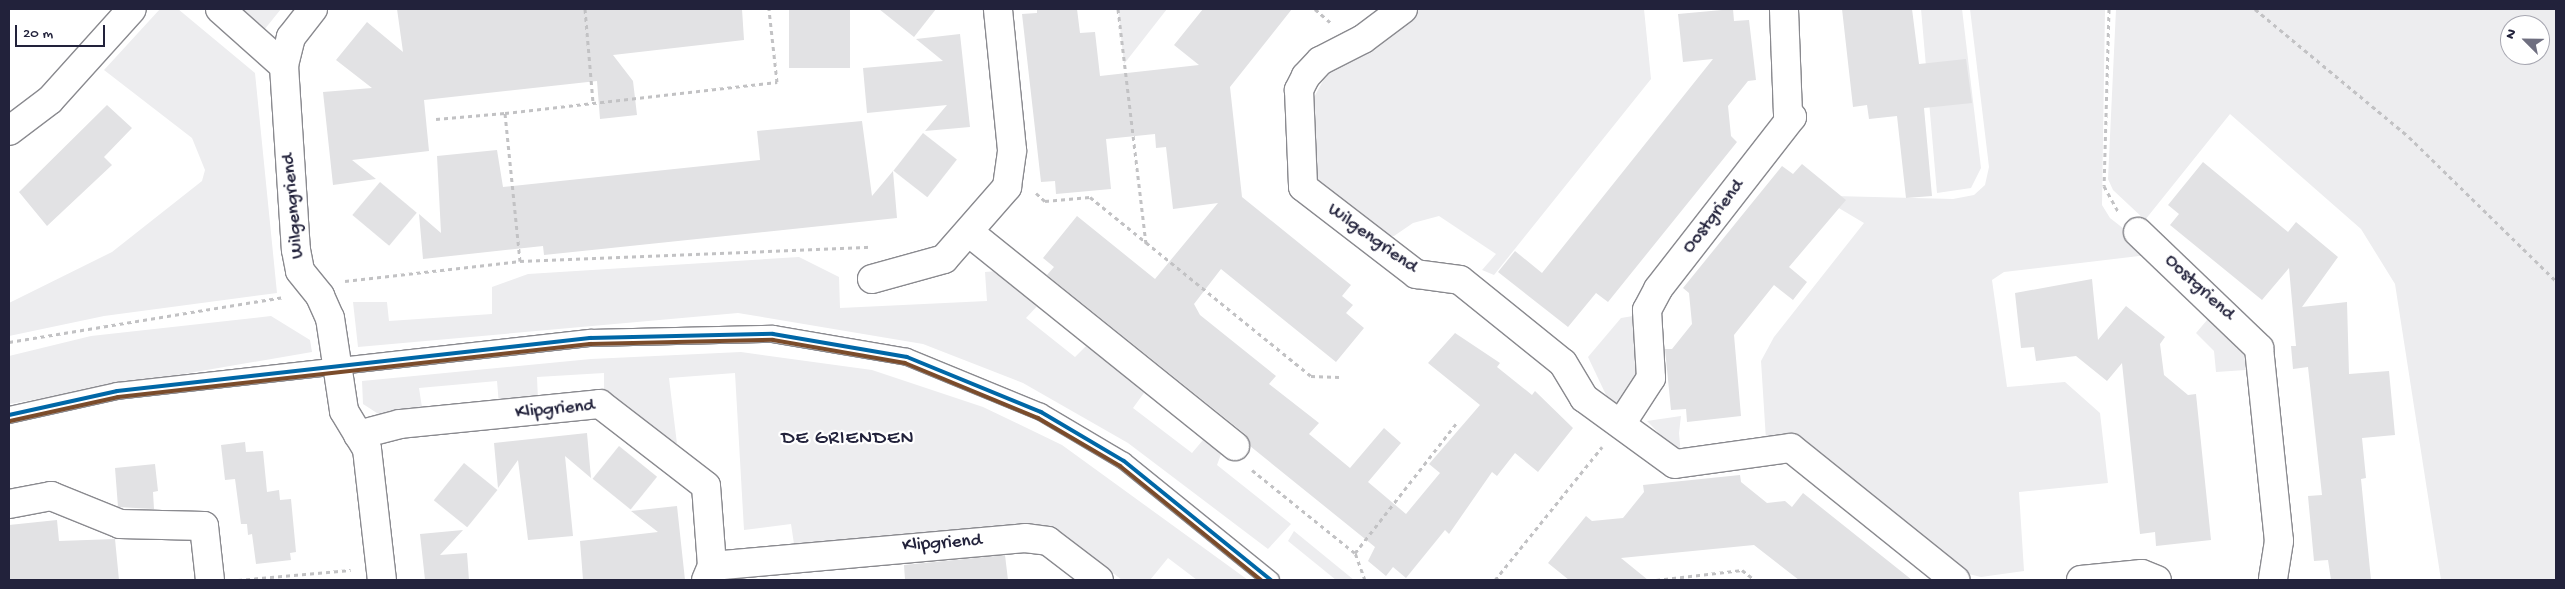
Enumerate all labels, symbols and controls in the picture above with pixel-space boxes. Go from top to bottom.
scale bar [18,15,108,47]
north arrow [2500,15,2550,65]
text: 20 m [23,25,53,43]
text: N [2502,27,2521,42]
street label: Wilgengriend [278,152,310,260]
street label: Oostgriend [1678,175,1750,259]
street label: Wilgengriend [1323,199,1421,279]
street label: Oostgriend [2159,250,2239,326]
street label: Klipgriend [514,395,596,425]
district label: DE GRIENDEN [780,427,916,451]
street label: Klipgriend [901,530,983,558]

